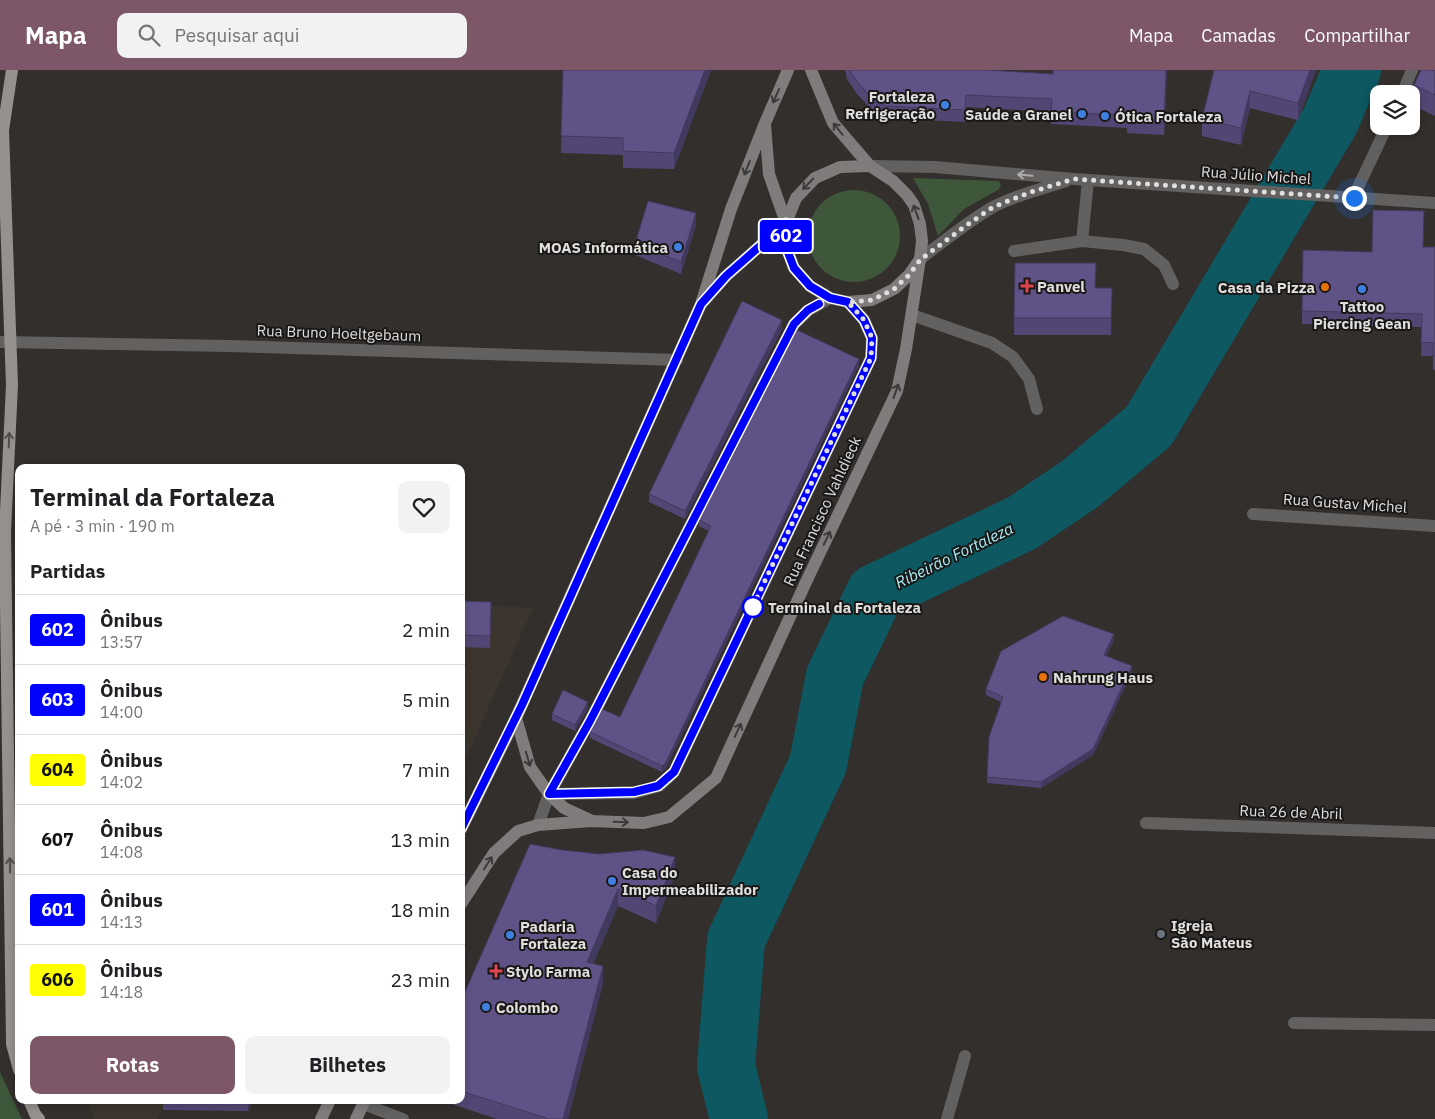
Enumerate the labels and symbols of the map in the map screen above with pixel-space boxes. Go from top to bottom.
place label: Fortaleza Refrigeração [845,87,935,123]
one-way arrow [771,88,781,103]
marker: Fortaleza Refrigeração [939,99,951,111]
place label: Saúde a Granel [965,105,1072,124]
place label: Ótica Fortaleza [1115,107,1222,126]
marker: Saúde a Granel [1076,108,1088,120]
marker: Ótica Fortaleza [1099,110,1111,122]
one-way arrow [833,123,844,136]
one-way arrow [742,160,751,175]
street label: Rua Júlio Michel [1201,162,1311,188]
one-way arrow [1018,170,1034,180]
one-way arrow [803,178,815,190]
your location [1342,186,1367,211]
one-way arrow [911,204,920,220]
line badge: 602 [757,220,815,252]
place label: MOAS Informática [539,238,668,257]
marker: MOAS Informática [672,241,684,253]
place label: Panvel [1037,277,1085,296]
place label: Casa da Pizza [1218,278,1315,297]
marker: Panvel [1021,280,1033,292]
marker: Casa da Pizza [1319,281,1331,293]
marker: Tattoo Piercing Gean [1356,283,1368,295]
place label: Tattoo Piercing Gean [1313,297,1411,333]
street label: Rua Bruno Hoeltgebaum [256,321,422,345]
one-way arrow [892,384,901,400]
one-way arrow [5,432,14,448]
street label: Rua Francisco Vahldieck [779,433,865,589]
street label: Rua Gustav Michel [1282,489,1408,517]
water label: Ribeirão Fortaleza [892,518,1016,592]
one-way arrow [823,531,832,546]
marker: Terminal da Fortaleza [742,596,764,618]
place label: Terminal da Fortaleza [768,598,922,617]
place label: Nahrung Haus [1053,668,1153,687]
marker: Nahrung Haus [1037,671,1049,683]
one-way arrow [734,723,743,738]
one-way arrow [523,750,533,766]
street label: Rua 26 de Abril [1239,801,1343,823]
one-way arrow [613,818,629,827]
one-way arrow [483,856,493,870]
one-way arrow [5,857,15,873]
place label: Casa do Impermeabilizador [622,863,758,899]
marker: Casa do Impermeabilizador [606,875,618,887]
place label: Igreja São Mateus [1171,916,1253,952]
place label: Padaria Fortaleza [520,917,587,953]
marker: Igreja São Mateus [1155,928,1167,940]
marker: Padaria Fortaleza [504,929,516,941]
place label: Stylo Farma [506,962,591,981]
marker: Stylo Farma [490,965,502,977]
place label: Colombo [496,998,558,1017]
marker: Colombo [480,1001,492,1013]

